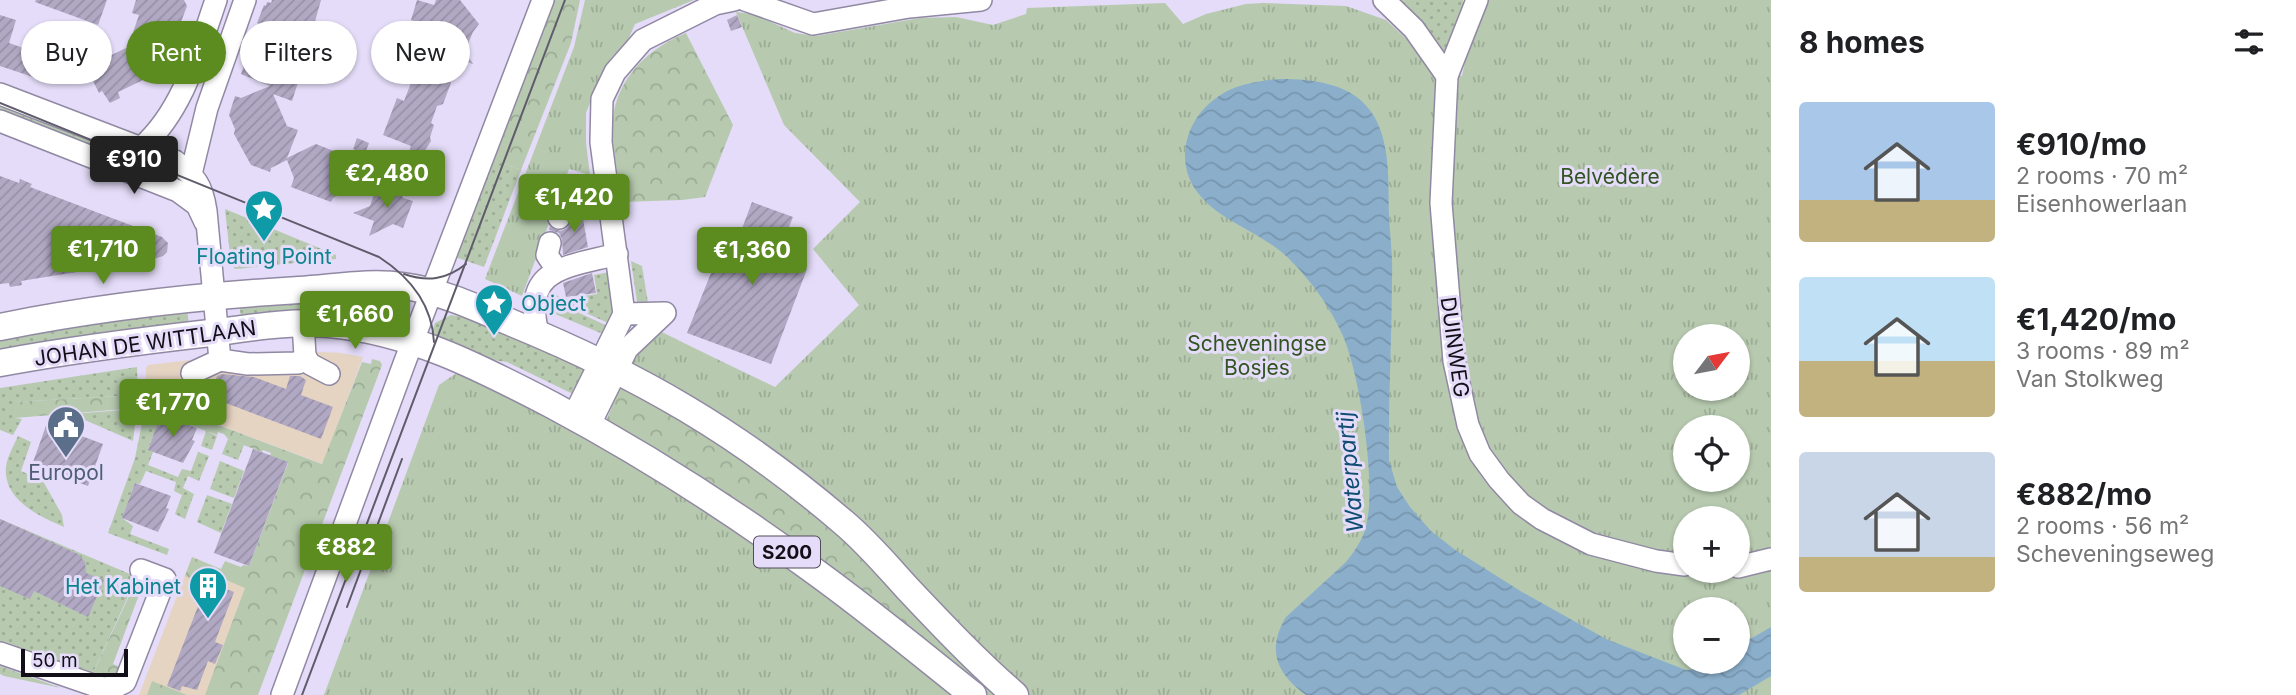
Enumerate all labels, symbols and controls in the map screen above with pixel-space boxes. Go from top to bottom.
chip: Buy [21,21,112,84]
chip: Rent [126,21,226,84]
chip: Filters [240,21,357,84]
chip: New [371,21,470,84]
icon: filters [2230,23,2268,61]
text: 8 homes [1799,24,1925,60]
text: €910/mo [2016,126,2147,162]
icon: home [1855,130,1939,214]
pin: €910 [93,136,175,196]
text: €910 [106,145,162,173]
pin: €2,480 [330,150,444,210]
text: €2,480 [345,159,429,187]
text: 2 rooms · 70 m² [2016,162,2188,190]
park label: Belvédère [1560,164,1660,189]
pin: €1,420 [517,174,631,234]
text: €1,420 [535,183,613,211]
place icon: Floating Point [243,188,285,243]
text: Eisenhowerlaan [2016,190,2187,218]
pin: €1,710 [46,226,160,286]
pin: €1,360 [695,228,809,287]
text: €1,710 [67,235,139,263]
text: €1,360 [713,236,791,264]
place label: Floating Point [196,244,332,269]
place icon: Object [473,282,515,337]
place label: Object [521,291,586,316]
pin: €1,660 [298,292,412,351]
street label: DUINWEG [1436,295,1474,399]
text: €1,660 [316,300,394,328]
text: €1,420/mo [2016,301,2176,337]
icon: home [1855,305,1939,389]
street label: JOHAN DE WITTLAAN [32,315,258,371]
north arrow [1673,324,1750,401]
map controls [1673,324,1750,674]
park label: Scheveningse Bosjes [1187,331,1327,380]
text: 3 rooms · 89 m² [2016,337,2190,365]
text: Van Stolkweg [2016,365,2164,393]
pin: €1,770 [116,380,230,439]
text: €1,770 [135,388,211,416]
public building icon: Europol [45,404,87,459]
water label: Waterpartij [1331,410,1369,534]
button: locate [1673,415,1750,492]
place label: Europol [28,460,104,485]
text: €882/mo [2016,476,2152,512]
icon: home [1855,480,1939,564]
button: + [1673,506,1750,583]
text: 2 rooms · 56 m² [2016,512,2189,540]
pin: €882 [305,524,387,584]
text: €882 [316,533,376,561]
road number: S200 [754,537,820,568]
text: Scheveningseweg [2016,540,2214,568]
building icon: Het Kabinet [187,565,229,620]
place label: Het Kabinet [65,574,181,599]
button: − [1673,597,1750,674]
scale bar [21,646,128,678]
text: 50 m [32,649,78,672]

